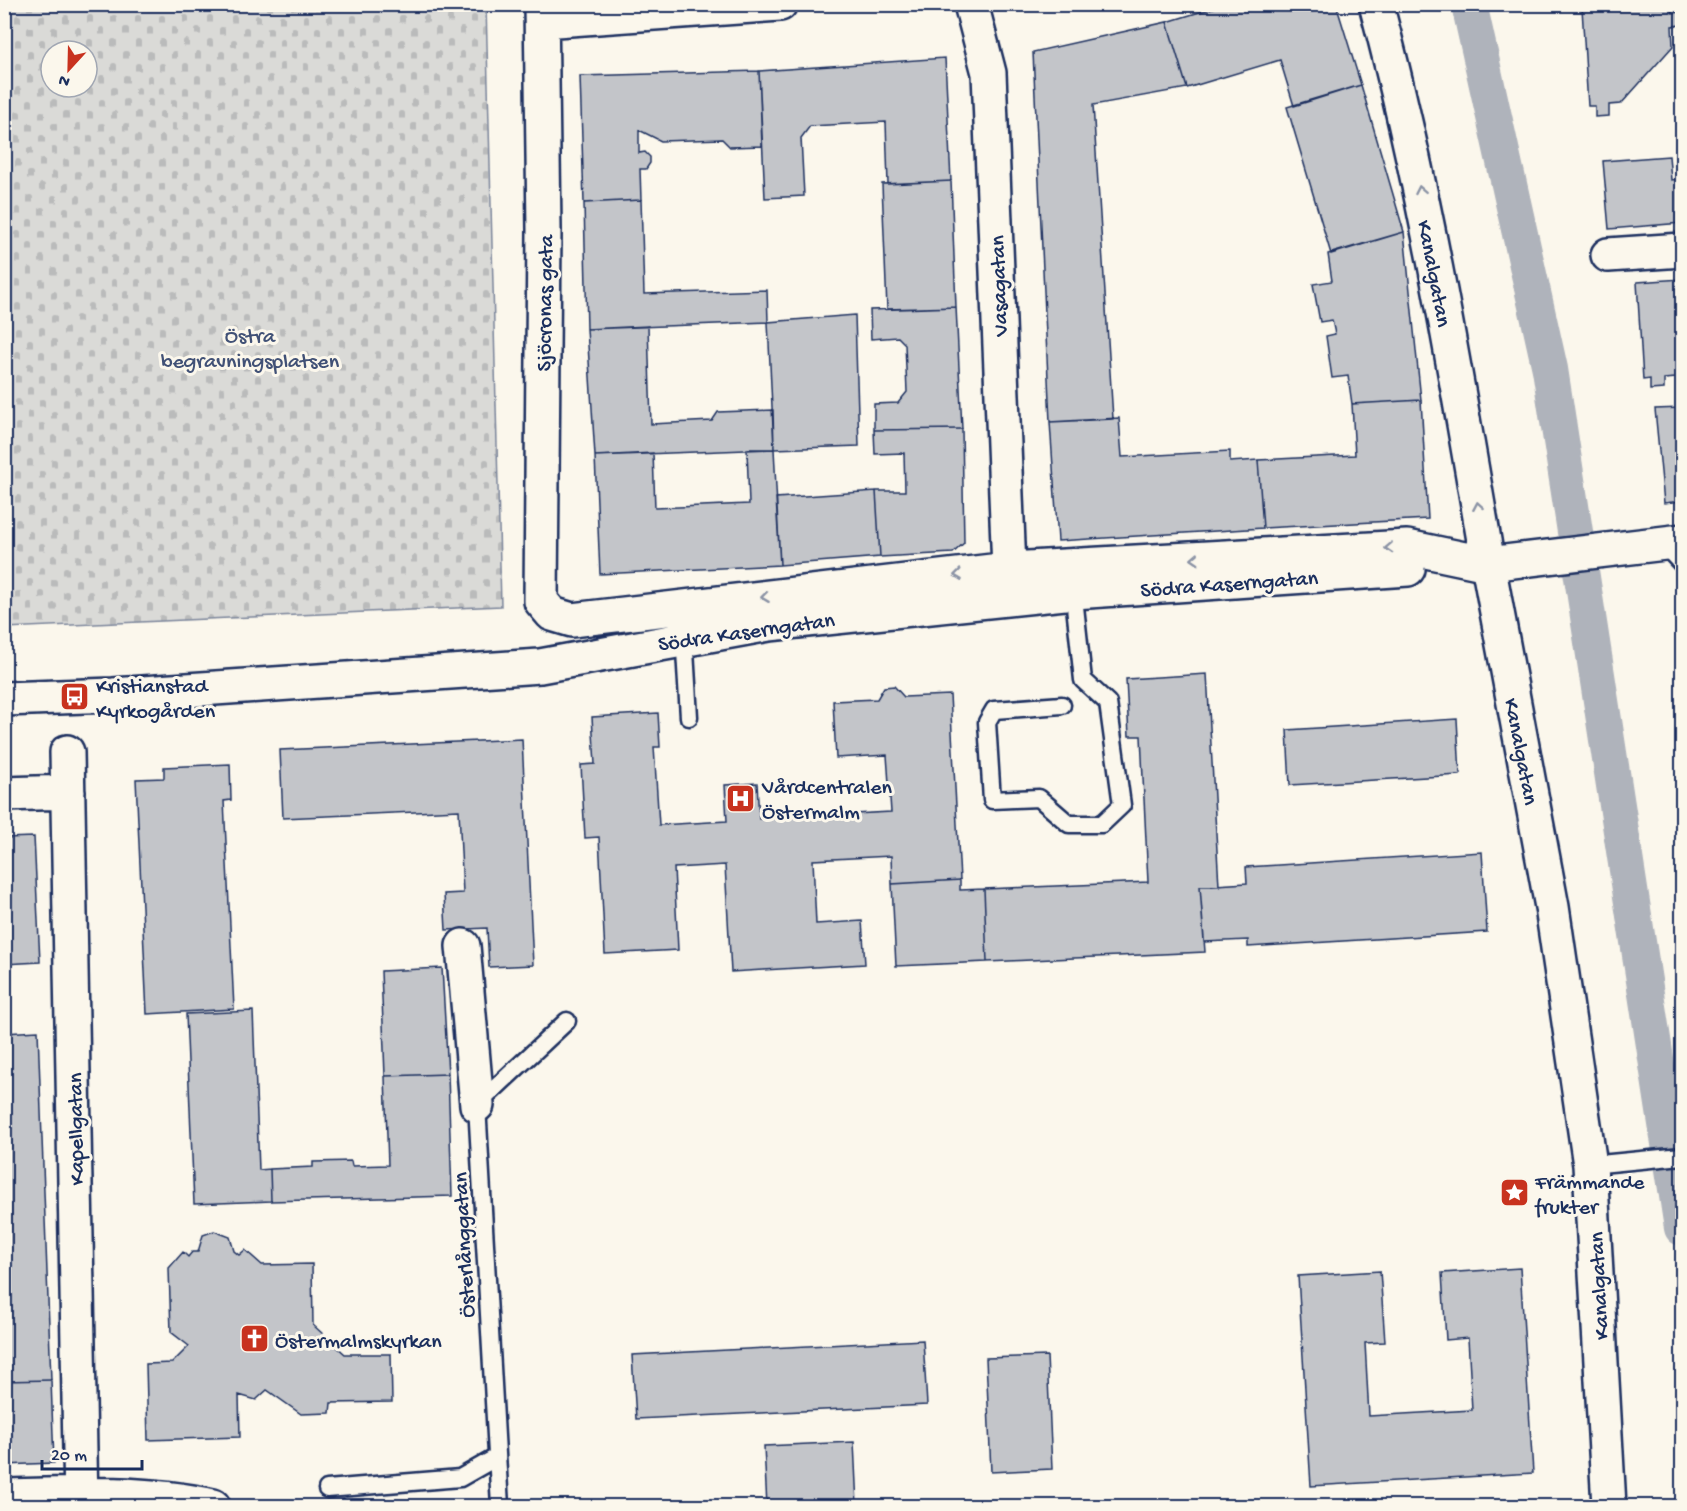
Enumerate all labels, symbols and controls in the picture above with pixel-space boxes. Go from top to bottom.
north arrow [39,39,99,99]
text: N [56,69,73,90]
one-way arrow [1414,186,1427,196]
street label: Kanalgatan [1409,218,1455,330]
street label: Sjöcronas gata [533,234,561,372]
street label: Vasagatan [986,234,1016,338]
park label: Östra begravningsplatsen [161,325,340,376]
one-way arrow [1472,501,1485,511]
one-way arrow [1385,541,1394,554]
one-way arrow [1190,552,1199,565]
street label: Södra Kaserngatan [1140,567,1320,605]
one-way arrow [954,568,963,581]
one-way arrow [760,590,769,603]
street label: Södra Kaserngatan [657,609,837,659]
place label: Kristianstad Kyrkogården [96,675,216,726]
bus stop icon: Kristianstad Kyrkogården [59,681,91,713]
street label: Kanalgatan [1496,696,1542,808]
place label: Vårdcentralen Östermalm [761,776,893,827]
hospital icon: Vårdcentralen Östermalm [725,782,757,814]
street label: Kapellgatan [64,1072,92,1185]
street label: Österlånggatan [449,1171,483,1318]
place label: Främmande frukter [1534,1171,1645,1222]
place icon: Främmande frukter [1498,1177,1530,1209]
street label: Kanalgatan [1585,1231,1617,1341]
church icon: Östermalmskyrkan [238,1323,270,1355]
place label: Östermalmskyrkan [275,1330,442,1356]
scale bar [42,1433,142,1471]
text: 20 m [51,1446,87,1467]

